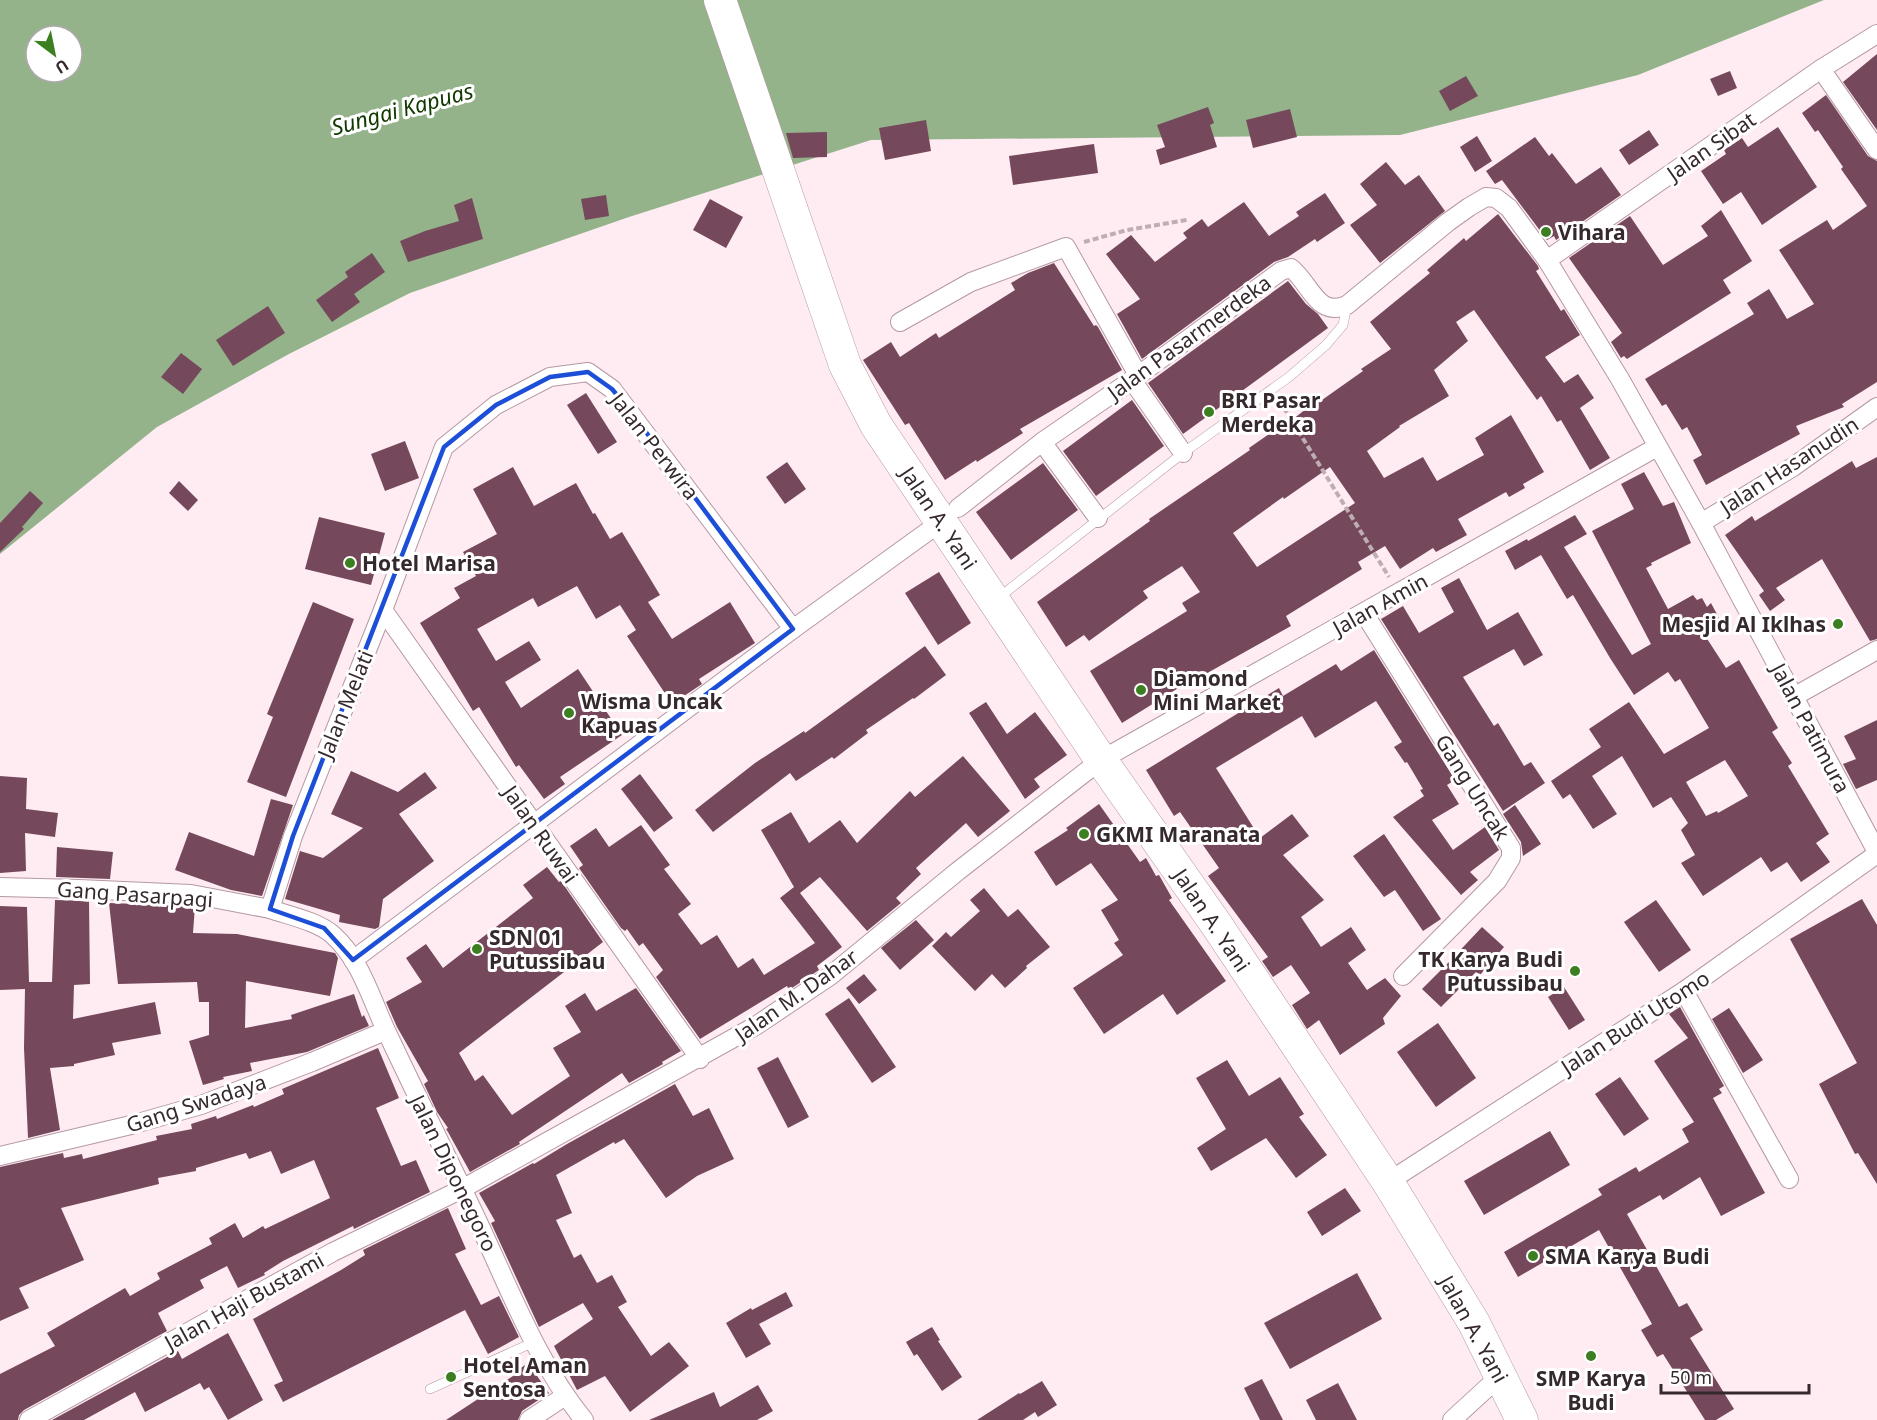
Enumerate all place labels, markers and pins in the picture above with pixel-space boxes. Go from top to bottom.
place label: Vihara [1558,218,1626,246]
marker: Vihara [1539,225,1553,239]
place label: BRI Pasar Merdeka [1221,386,1321,438]
marker: BRI Pasar Merdeka [1202,405,1216,419]
place label: Hotel Marisa [362,549,496,577]
marker: Hotel Marisa [343,556,357,570]
place label: Mesjid Al Iklhas [1661,610,1826,638]
marker: Mesjid Al Iklhas [1831,617,1845,631]
place label: Diamond Mini Market [1153,664,1281,716]
marker: Diamond Mini Market [1134,683,1148,697]
place label: Wisma Uncak Kapuas [581,687,724,739]
marker: Wisma Uncak Kapuas [562,706,576,720]
place label: GKMI Maranata [1096,820,1260,848]
marker: GKMI Maranata [1077,827,1091,841]
place label: SDN 01 Putussibau [489,923,605,975]
marker: SDN 01 Putussibau [470,942,484,956]
place label: TK Karya Budi Putussibau [1418,945,1563,997]
marker: TK Karya Budi Putussibau [1568,964,1582,978]
place label: SMA Karya Budi [1545,1242,1709,1270]
marker: SMA Karya Budi [1526,1249,1540,1263]
marker: SMP Karya Budi [1584,1349,1598,1363]
place label: Hotel Aman Sentosa [463,1351,587,1403]
place label: SMP Karya Budi [1536,1364,1646,1416]
marker: Hotel Aman Sentosa [444,1370,458,1384]

